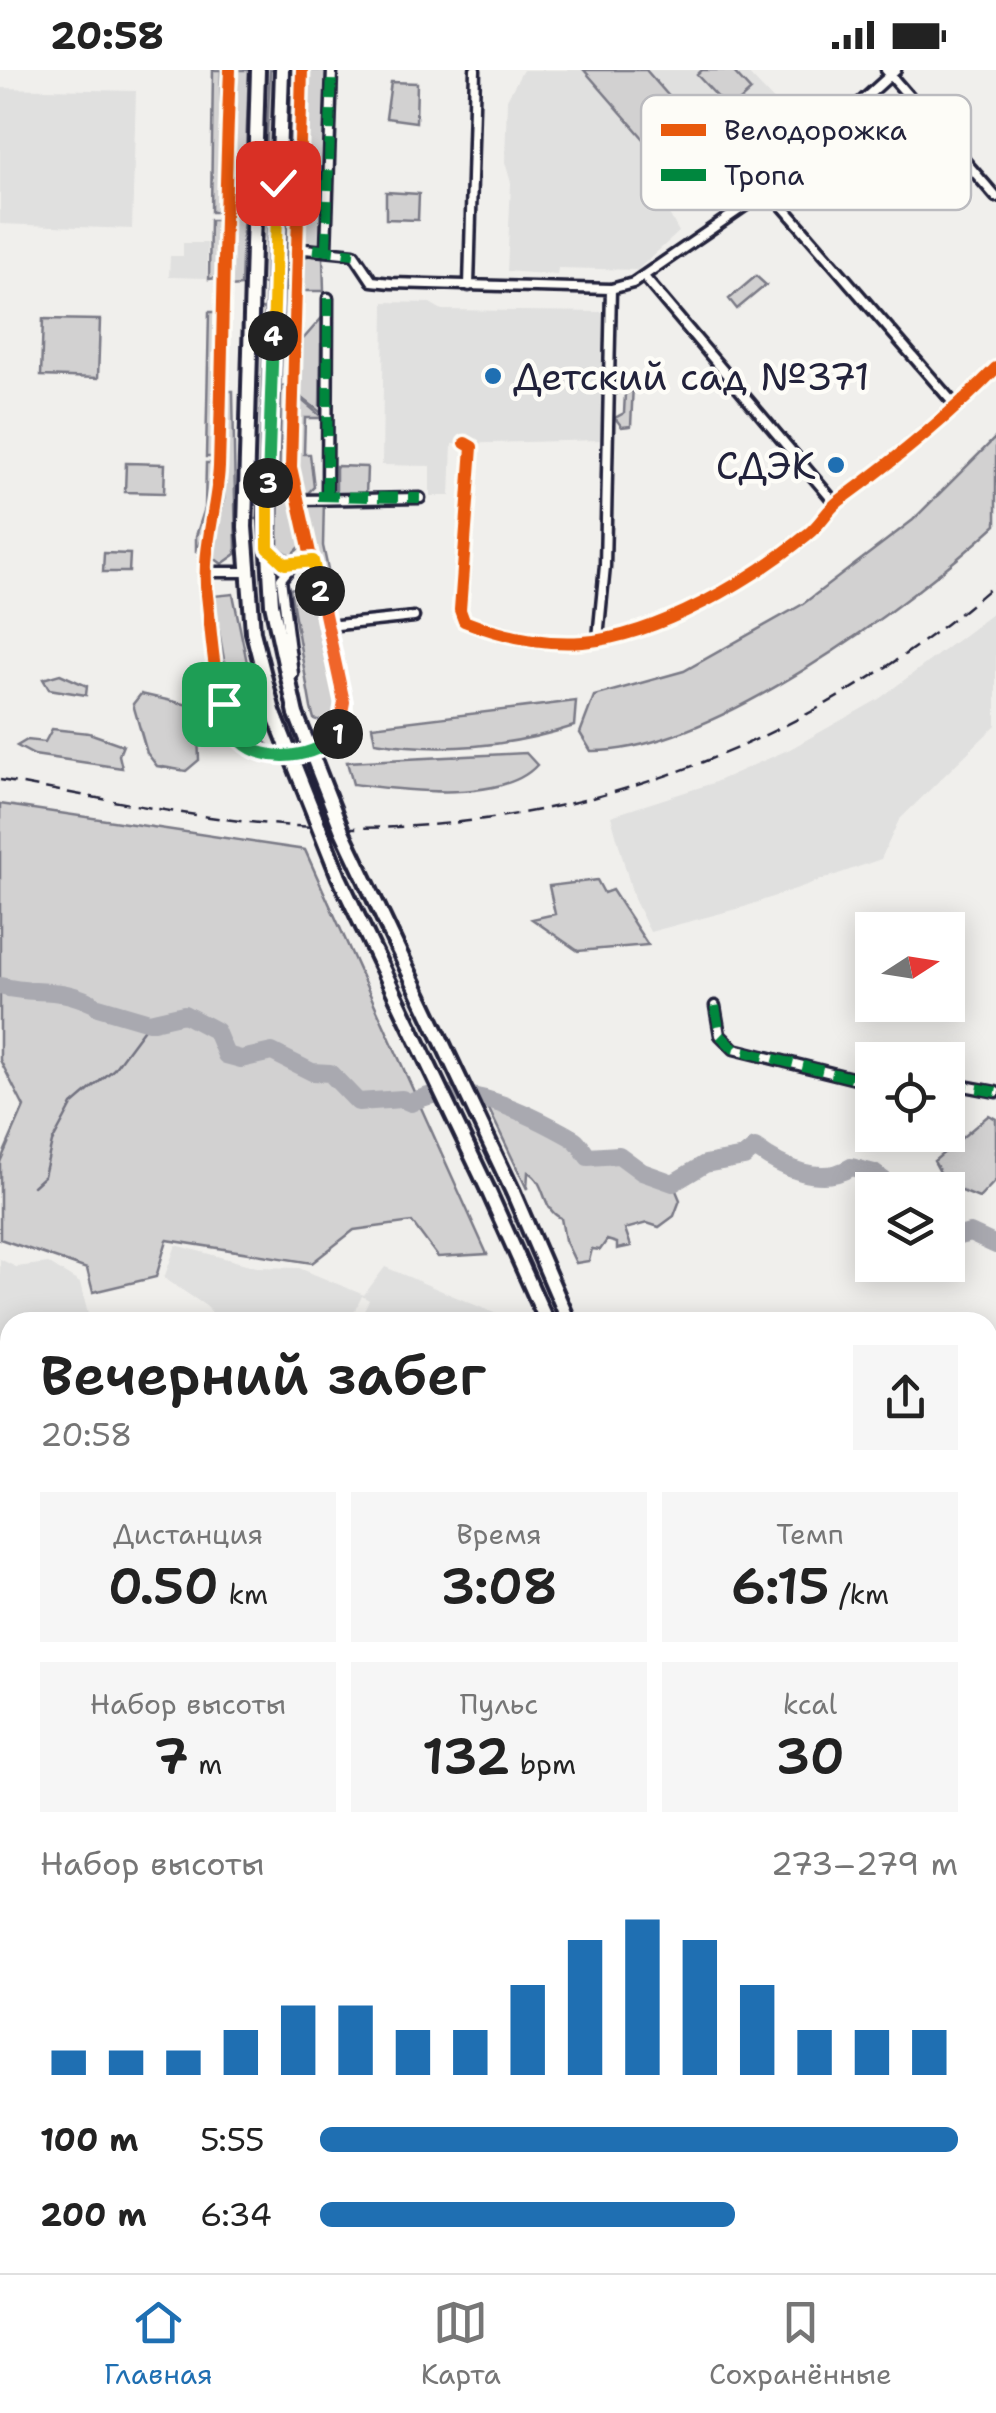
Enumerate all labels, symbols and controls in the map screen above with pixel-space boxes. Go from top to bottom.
text: 20:58 [50,10,164,61]
legend [641,95,971,210]
text: Велодорожка [724,111,907,149]
pin [236,141,321,226]
icon: check [251,156,306,211]
text: Тропа [724,156,804,194]
pin: 4 [248,311,298,361]
text: 4 [263,317,283,355]
place label: Детский сад №371 [513,351,870,402]
marker: Детский сад №371 [482,365,504,387]
place label: СДЭК [716,440,816,491]
marker: СДЭК [825,454,847,476]
pin: 3 [243,458,293,508]
text: 3 [258,464,278,502]
pin: 2 [295,566,345,616]
text: 2 [310,572,330,610]
pin [182,662,267,747]
icon: arrive [197,677,252,732]
pin: 1 [313,709,363,759]
text: 1 [332,715,344,753]
north arrow [855,912,965,1022]
map controls [855,912,965,1282]
button: locate [855,1042,965,1152]
button: layers [855,1172,965,1282]
text: Вечерний забег [40,1338,486,1412]
button: share [853,1345,958,1450]
text: 20:58 [40,1413,132,1456]
text: Дистанция [113,1515,263,1553]
text: Время [456,1515,542,1553]
text: Темп [776,1515,844,1553]
text: 0.50 [108,1553,219,1620]
text: 3:08 [440,1553,558,1620]
text: 6:15 [731,1553,830,1620]
text: km [219,1575,268,1613]
text: /km [830,1575,889,1613]
text: Набор высоты [90,1685,286,1723]
text: Пульс [460,1685,538,1723]
text: kcal [783,1685,837,1723]
text: 7 [154,1723,189,1790]
text: 132 [422,1723,510,1790]
text: 30 [775,1723,845,1790]
text: m [189,1745,222,1783]
text: bpm [510,1745,576,1783]
text: Набор высоты [40,1842,265,1885]
text: 273–279 m [771,1842,958,1885]
text: 100 m [40,2118,139,2161]
text: 5:55 [200,2118,265,2161]
text: 200 m [40,2193,147,2236]
text: 6:34 [200,2193,272,2236]
tab: Главная [104,2295,213,2393]
tab: Карта [421,2295,501,2393]
tab: Сохранённые [709,2295,892,2393]

